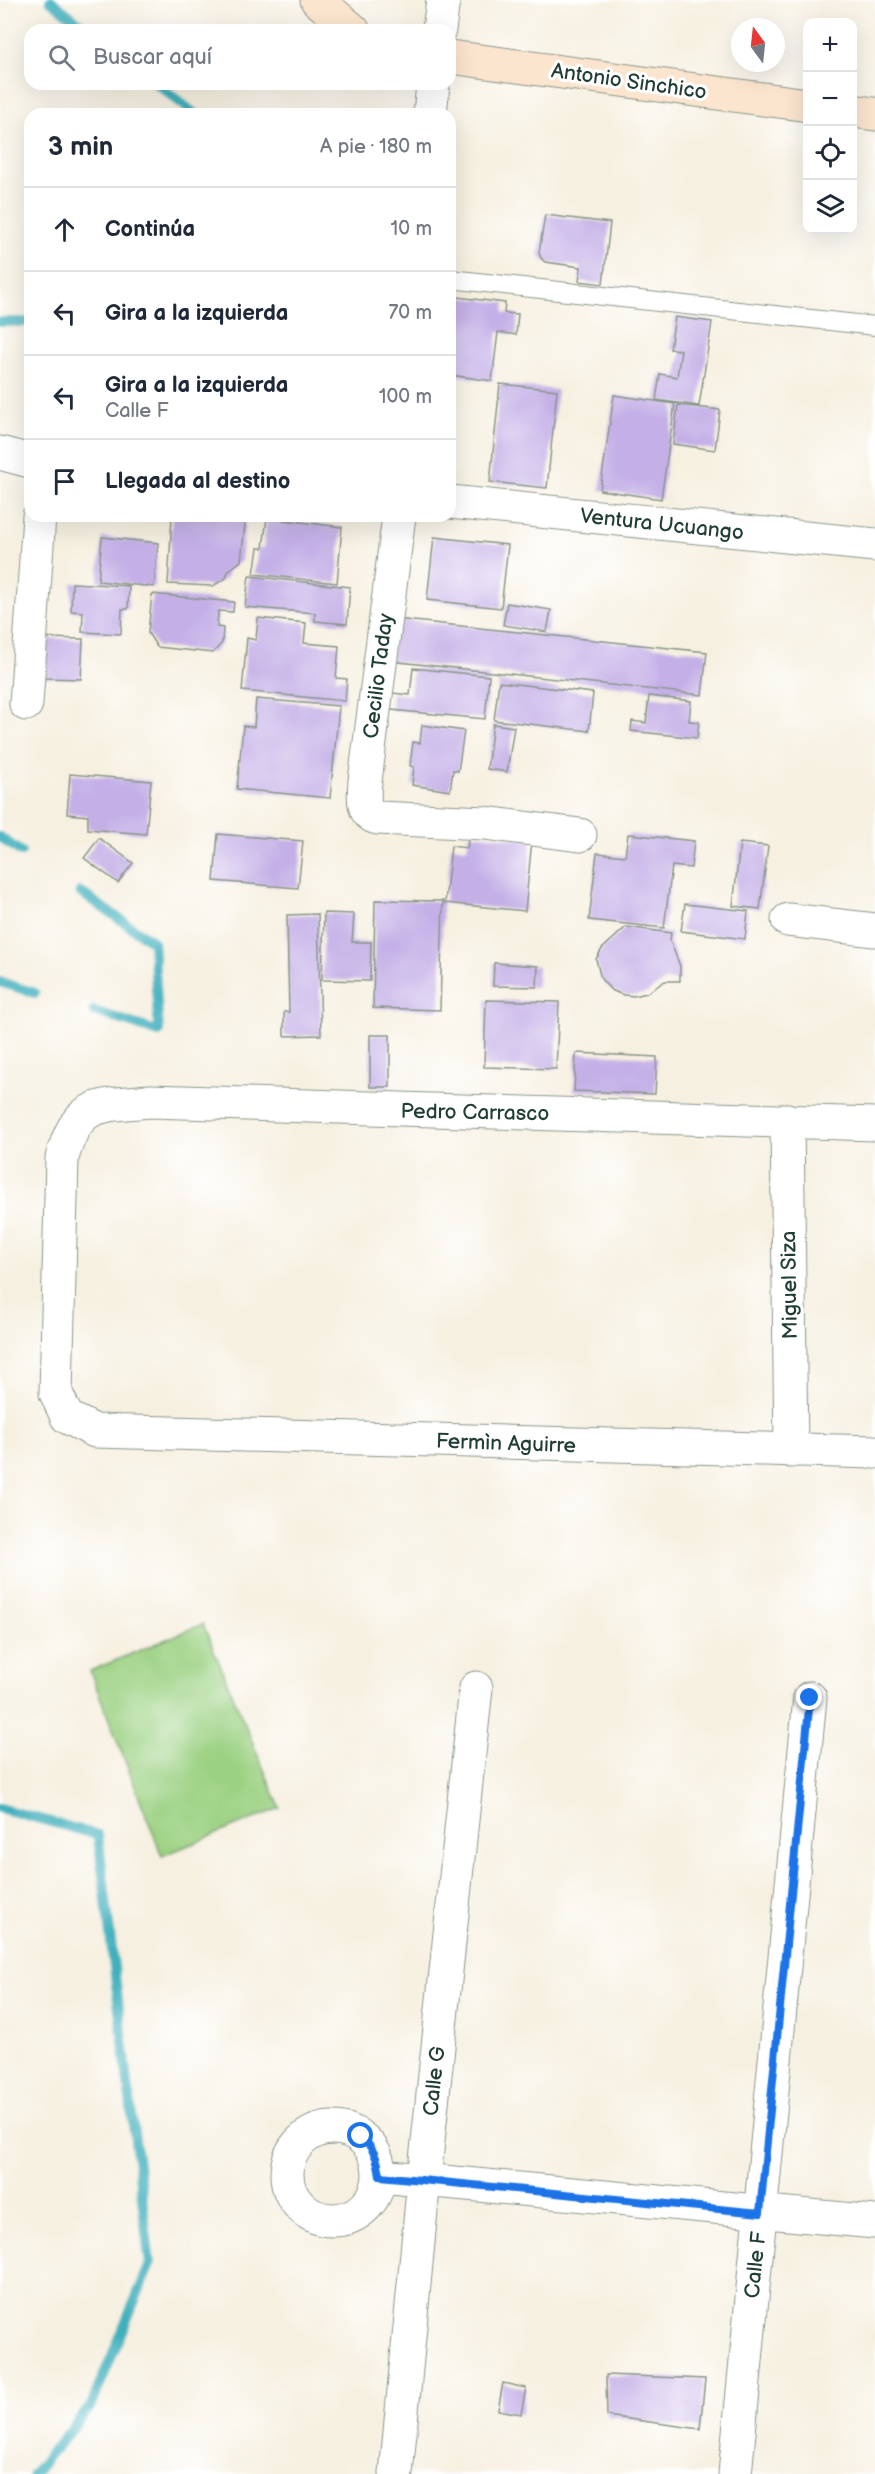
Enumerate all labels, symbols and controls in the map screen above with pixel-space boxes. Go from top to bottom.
north arrow [731,18,785,72]
map controls [803,18,857,234]
button: + [803,18,857,72]
search box [24,24,456,90]
icon: search [45,41,78,74]
text: Buscar aquí [93,44,212,71]
street label: Antonio Sinchico [550,58,708,105]
button: − [803,72,857,126]
button: locate [803,126,857,180]
text: 3 min [48,132,113,163]
text: A pie · 180 m [320,135,432,159]
button: layers [803,180,857,234]
icon: ahead [48,213,81,246]
text: Continúa [105,216,195,243]
text: 10 m [391,217,432,241]
icon: left [48,297,81,330]
text: Gira a la izquierda [105,300,289,327]
text: 70 m [388,301,432,325]
text: Gira a la izquierda [105,372,289,399]
icon: left [48,381,81,414]
text: 100 m [379,385,432,409]
text: Calle F [105,399,169,423]
icon: arrive [48,465,81,498]
text: Llegada al destino [105,468,290,495]
street label: Ventura Ucuango [579,503,745,546]
street label: Cecilio Taday [358,612,399,740]
street label: Pedro Carrasco [401,1099,550,1126]
street label: Miguel Siza [776,1231,803,1339]
street label: Fermìn Aguirre [436,1429,576,1458]
route end [796,1684,822,1710]
street label: Calle G [418,2045,451,2117]
route start [347,2122,373,2148]
street label: Calle F [740,2230,771,2300]

